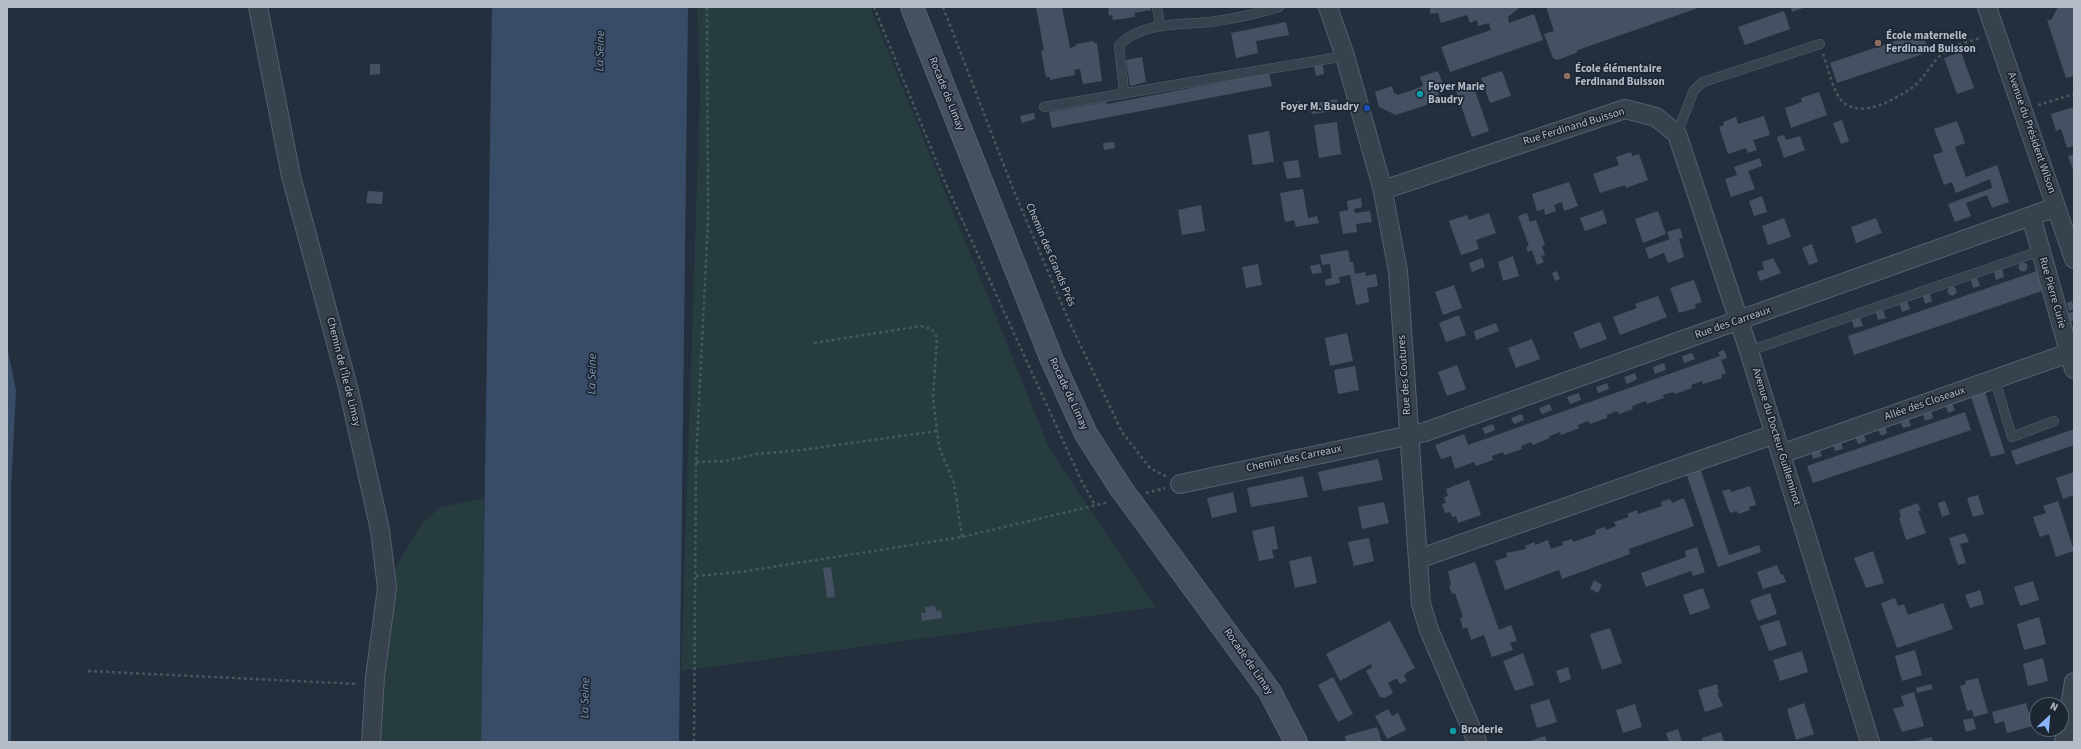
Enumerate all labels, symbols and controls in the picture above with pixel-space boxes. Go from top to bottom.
water label: La Seine [593,30,609,72]
place label: École maternelle Ferdinand Buisson [1886,30,1976,56]
marker: École maternelle Ferdinand Buisson [1873,38,1883,48]
street label: Rocade de Limay [925,55,967,133]
place label: École élémentaire Ferdinand Buisson [1575,63,1665,89]
marker: École élémentaire Ferdinand Buisson [1562,71,1572,81]
street label: Avenue du Président Wilson [2004,71,2058,195]
place label: Foyer Marie Baudry [1428,81,1485,107]
marker: Foyer Marie Baudry [1415,89,1425,99]
place label: Foyer M. Baudry [1280,101,1359,115]
marker: Foyer M. Baudry [1362,103,1372,113]
street label: Rue Ferdinand Buisson [1522,105,1626,149]
street label: Chemin des Grands Prés [1022,201,1078,309]
street label: Rue Pierre Curie [2036,256,2068,330]
street label: Rue des Carreaux [1693,304,1773,342]
street label: Chemin de l'Île de Limay [323,316,363,428]
street label: Rue des Coutures [1396,335,1414,415]
water label: La Seine [585,353,601,395]
street label: Rocade de Limay [1046,356,1090,432]
street label: Avenue du Docteur Guilleminot [1749,367,1803,507]
street label: Allée des Closeaux [1883,384,1967,424]
street label: Chemin des Carreaux [1245,442,1343,476]
street label: Rocade de Limay [1220,626,1276,698]
water label: La Seine [578,677,594,719]
north arrow [2029,697,2069,737]
text: N [2047,698,2061,715]
place label: Broderie [1461,724,1503,738]
marker: Broderie [1448,726,1458,736]

